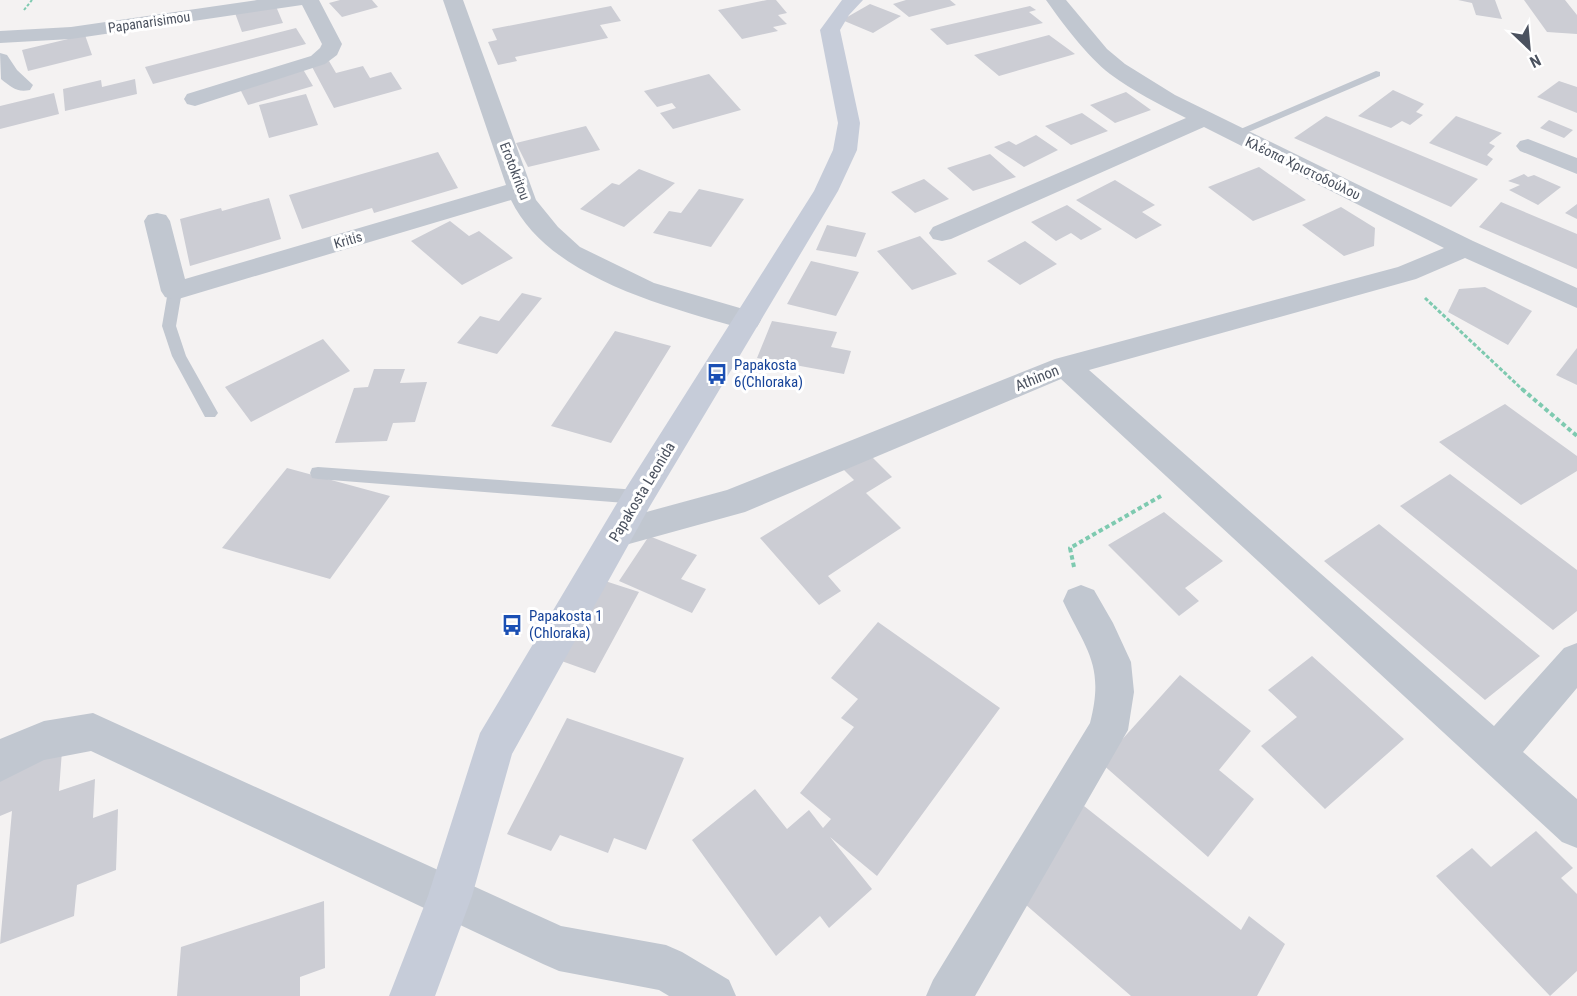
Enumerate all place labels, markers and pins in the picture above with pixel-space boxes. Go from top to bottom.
place label: Papakosta 6(Chloraka) [734,356,803,391]
bus stop icon: Papakosta 6(Chloraka) [705,362,729,386]
place label: Papakosta 1 (Chloraka) [529,607,603,642]
bus stop icon: Papakosta 1 (Chloraka) [500,613,524,637]

